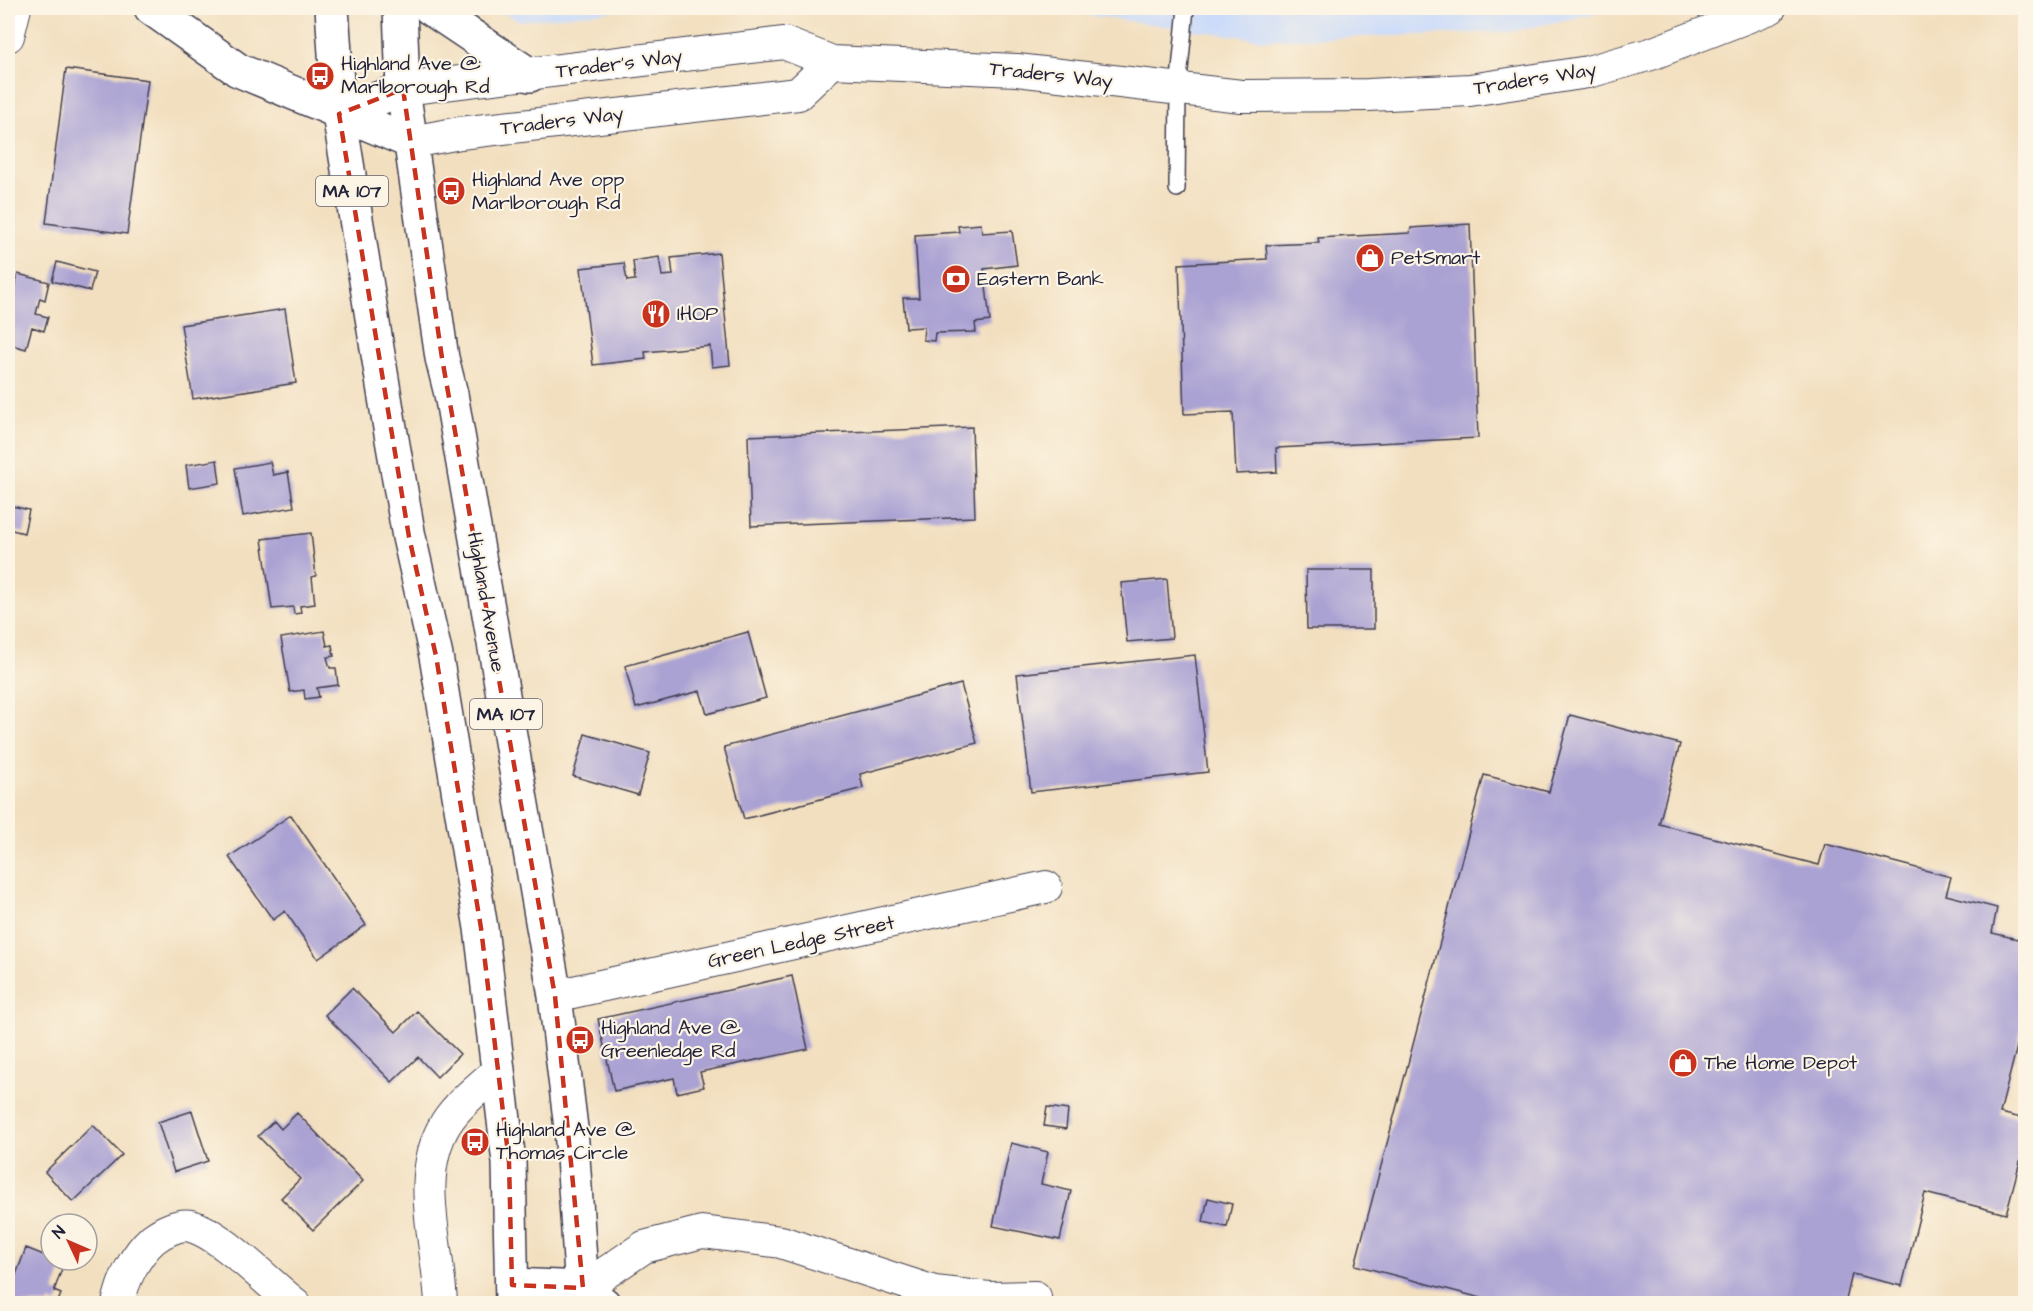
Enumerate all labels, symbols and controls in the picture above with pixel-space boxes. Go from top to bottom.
street label: Trader's Way [554,42,684,87]
place label: Highland Ave @ Marlborough Rd [341,50,490,102]
street label: Traders Way [988,55,1114,96]
street label: Traders Way [1472,55,1598,103]
bus stop icon: Highland Ave @ Marlborough Rd [304,60,336,92]
street label: Traders Way [499,100,625,143]
place label: Highland Ave opp Marlborough Rd [472,166,624,218]
bus stop icon: Highland Ave opp Marlborough Rd [435,175,467,207]
road number: MA 107 [316,176,388,206]
shop icon: PetSmart [1354,242,1386,274]
place label: PetSmart [1391,244,1480,272]
bank icon: Eastern Bank [940,263,972,295]
place label: Eastern Bank [977,265,1104,293]
restaurant icon: IHOP [640,298,672,330]
place label: IHOP [677,300,719,328]
street label: Highland Avenue [459,530,512,675]
road number: MA 107 [470,699,542,729]
street label: Green Ledge Street [705,909,897,976]
place label: Highland Ave @ Greenledge Rd [601,1014,741,1066]
bus stop icon: Highland Ave @ Greenledge Rd [564,1024,596,1056]
shop icon: The Home Depot [1667,1047,1699,1079]
place label: The Home Depot [1704,1049,1857,1077]
place label: Highland Ave @ Thomas Circle [496,1116,636,1167]
bus stop icon: Highland Ave @ Thomas Circle [459,1126,491,1158]
north arrow [39,1212,99,1272]
text: N [48,1221,70,1244]

